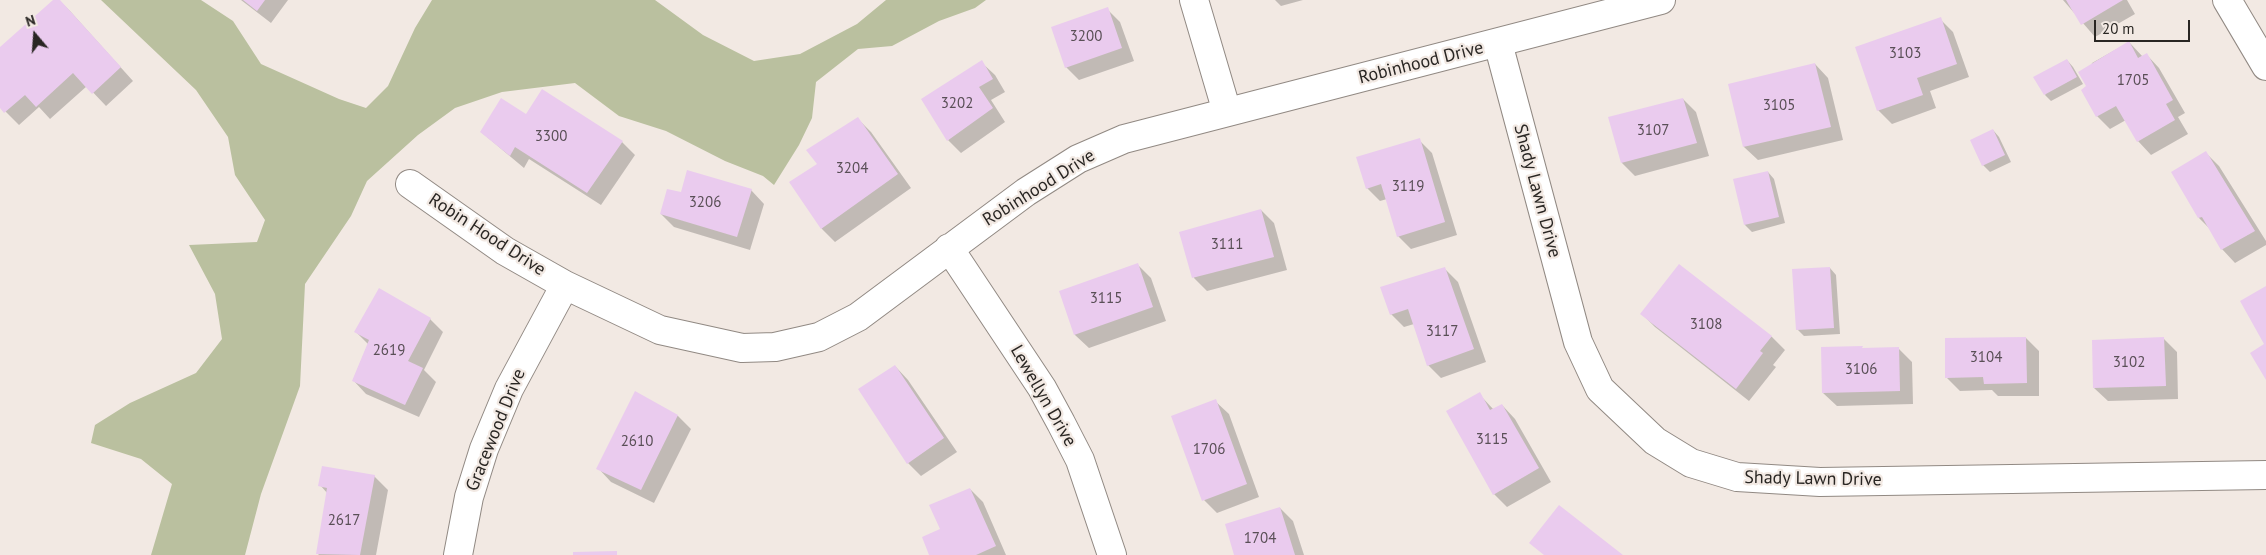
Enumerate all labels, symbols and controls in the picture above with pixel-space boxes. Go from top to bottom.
north arrow [10,10,60,60]
scale bar [2096,10,2192,42]
text: N [23,11,38,31]
text: 20 m [2102,19,2135,38]
house number: 3200 [1070,28,1102,46]
street label: Robinhood Drive [1356,37,1486,89]
house number: 3103 [1889,45,1921,63]
house number: 1705 [2117,72,2149,90]
house number: 3202 [941,95,973,113]
house number: 3105 [1763,97,1795,115]
street label: Shady Lawn Drive [1509,122,1565,260]
house number: 3107 [1637,122,1669,140]
house number: 3300 [535,128,567,146]
street label: Robinhood Drive [979,145,1099,231]
house number: 3204 [836,160,868,178]
house number: 3119 [1392,178,1424,196]
street label: Robin Hood Drive [425,189,549,281]
house number: 3206 [689,194,721,212]
house number: 3111 [1211,236,1243,254]
house number: 3115 [1090,290,1122,308]
house number: 3108 [1690,316,1722,334]
house number: 3117 [1426,323,1458,341]
house number: 2619 [373,342,405,360]
street label: Lewellyn Drive [1005,342,1081,450]
house number: 3104 [1970,349,2002,367]
house number: 3102 [2113,354,2145,372]
house number: 3106 [1845,361,1877,379]
street label: Gracewood Drive [462,366,530,494]
house number: 3115 [1476,431,1508,449]
house number: 2610 [621,433,653,451]
house number: 1706 [1193,441,1225,459]
street label: Shady Lawn Drive [1744,467,1882,491]
house number: 2617 [328,512,360,530]
house number: 1704 [1244,530,1276,548]

